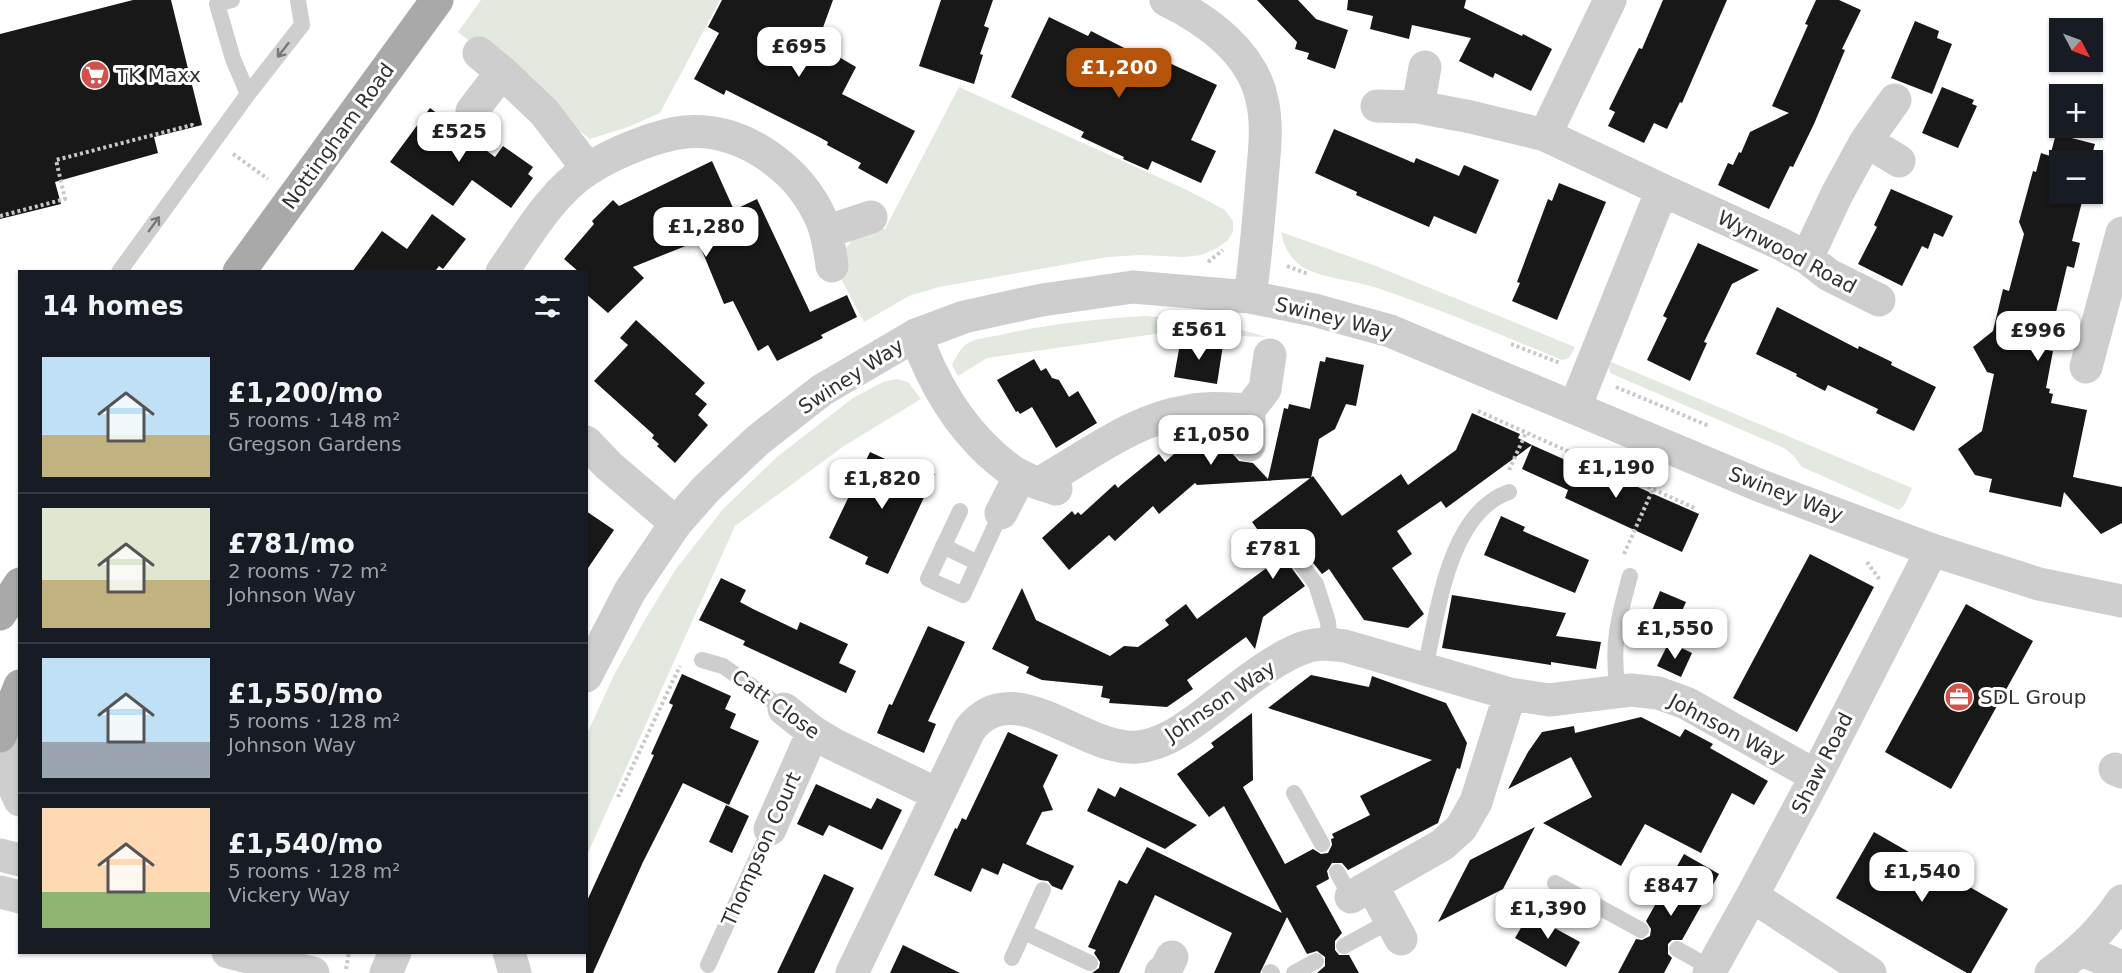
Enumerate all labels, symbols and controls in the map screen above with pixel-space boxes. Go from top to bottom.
north arrow [2049,18,2103,72]
map controls [2049,18,2103,204]
pin: £695 [763,27,835,78]
text: £695 [771,34,827,58]
one-way arrow [276,41,289,57]
pin: £1,200 [1070,48,1168,99]
text: £1,200 [1080,55,1158,79]
street label: Nottingham Road [277,58,399,214]
supermarket icon: TK Maxx [79,59,111,91]
place label: TK Maxx [115,63,201,87]
button: + [2049,84,2103,138]
pin: £525 [423,112,495,163]
text: £525 [431,119,487,143]
button: − [2049,150,2103,204]
street label: Wynwood Road [1713,205,1861,299]
pin: £1,280 [657,207,755,258]
text: £1,280 [667,214,745,238]
one-way arrow [148,217,160,233]
icon: filters [531,290,564,323]
text: 14 homes [42,291,184,321]
street label: Swiney Way [1273,292,1395,344]
pin: £561 [1163,310,1235,361]
pin: £996 [2002,311,2074,362]
text: £561 [1171,317,1227,341]
text: £996 [2010,318,2066,342]
street label: Swiney Way [794,333,908,419]
text: £1,200/mo [228,378,383,408]
icon: home [90,381,162,453]
text: 5 rooms · 148 m² [228,408,400,432]
pin: £1,050 [1162,415,1260,466]
text: £1,050 [1172,422,1250,446]
text: Gregson Gardens [228,432,402,456]
pin: £1,190 [1567,448,1665,499]
text: £1,190 [1577,455,1655,479]
pin: £1,820 [833,459,931,510]
street label: Swiney Way [1726,461,1847,527]
text: £1,820 [843,466,921,490]
text: £781/mo [228,529,355,559]
pin: £781 [1237,529,1309,580]
icon: home [90,532,162,604]
text: £781 [1245,536,1301,560]
text: 2 rooms · 72 m² [228,559,388,583]
text: Johnson Way [228,583,356,607]
pin: £1,550 [1626,609,1724,660]
text: £1,550 [1636,616,1714,640]
street label: Johnson Way [1159,655,1280,748]
street label: Catt Close [727,664,825,744]
text: £1,550/mo [228,679,383,709]
office icon: SDL Group [1943,681,1975,713]
icon: home [90,682,162,754]
place label: SDL Group [1980,685,2086,709]
street label: Johnson Way [1663,687,1789,770]
street label: Shaw Road [1786,708,1858,818]
text: 5 rooms · 128 m² [228,709,400,733]
text: Johnson Way [228,733,356,757]
street label: Thompson Court [716,768,806,931]
text: £1,540/mo [228,829,383,859]
icon: home [90,832,162,904]
pin: £1,540 [1873,852,1971,903]
text: 5 rooms · 128 m² [228,859,400,883]
text: £1,540 [1883,859,1961,883]
pin: £847 [1635,866,1707,917]
text: £847 [1643,873,1699,897]
text: Vickery Way [228,883,350,907]
pin: £1,390 [1499,889,1597,940]
text: £1,390 [1509,896,1587,920]

